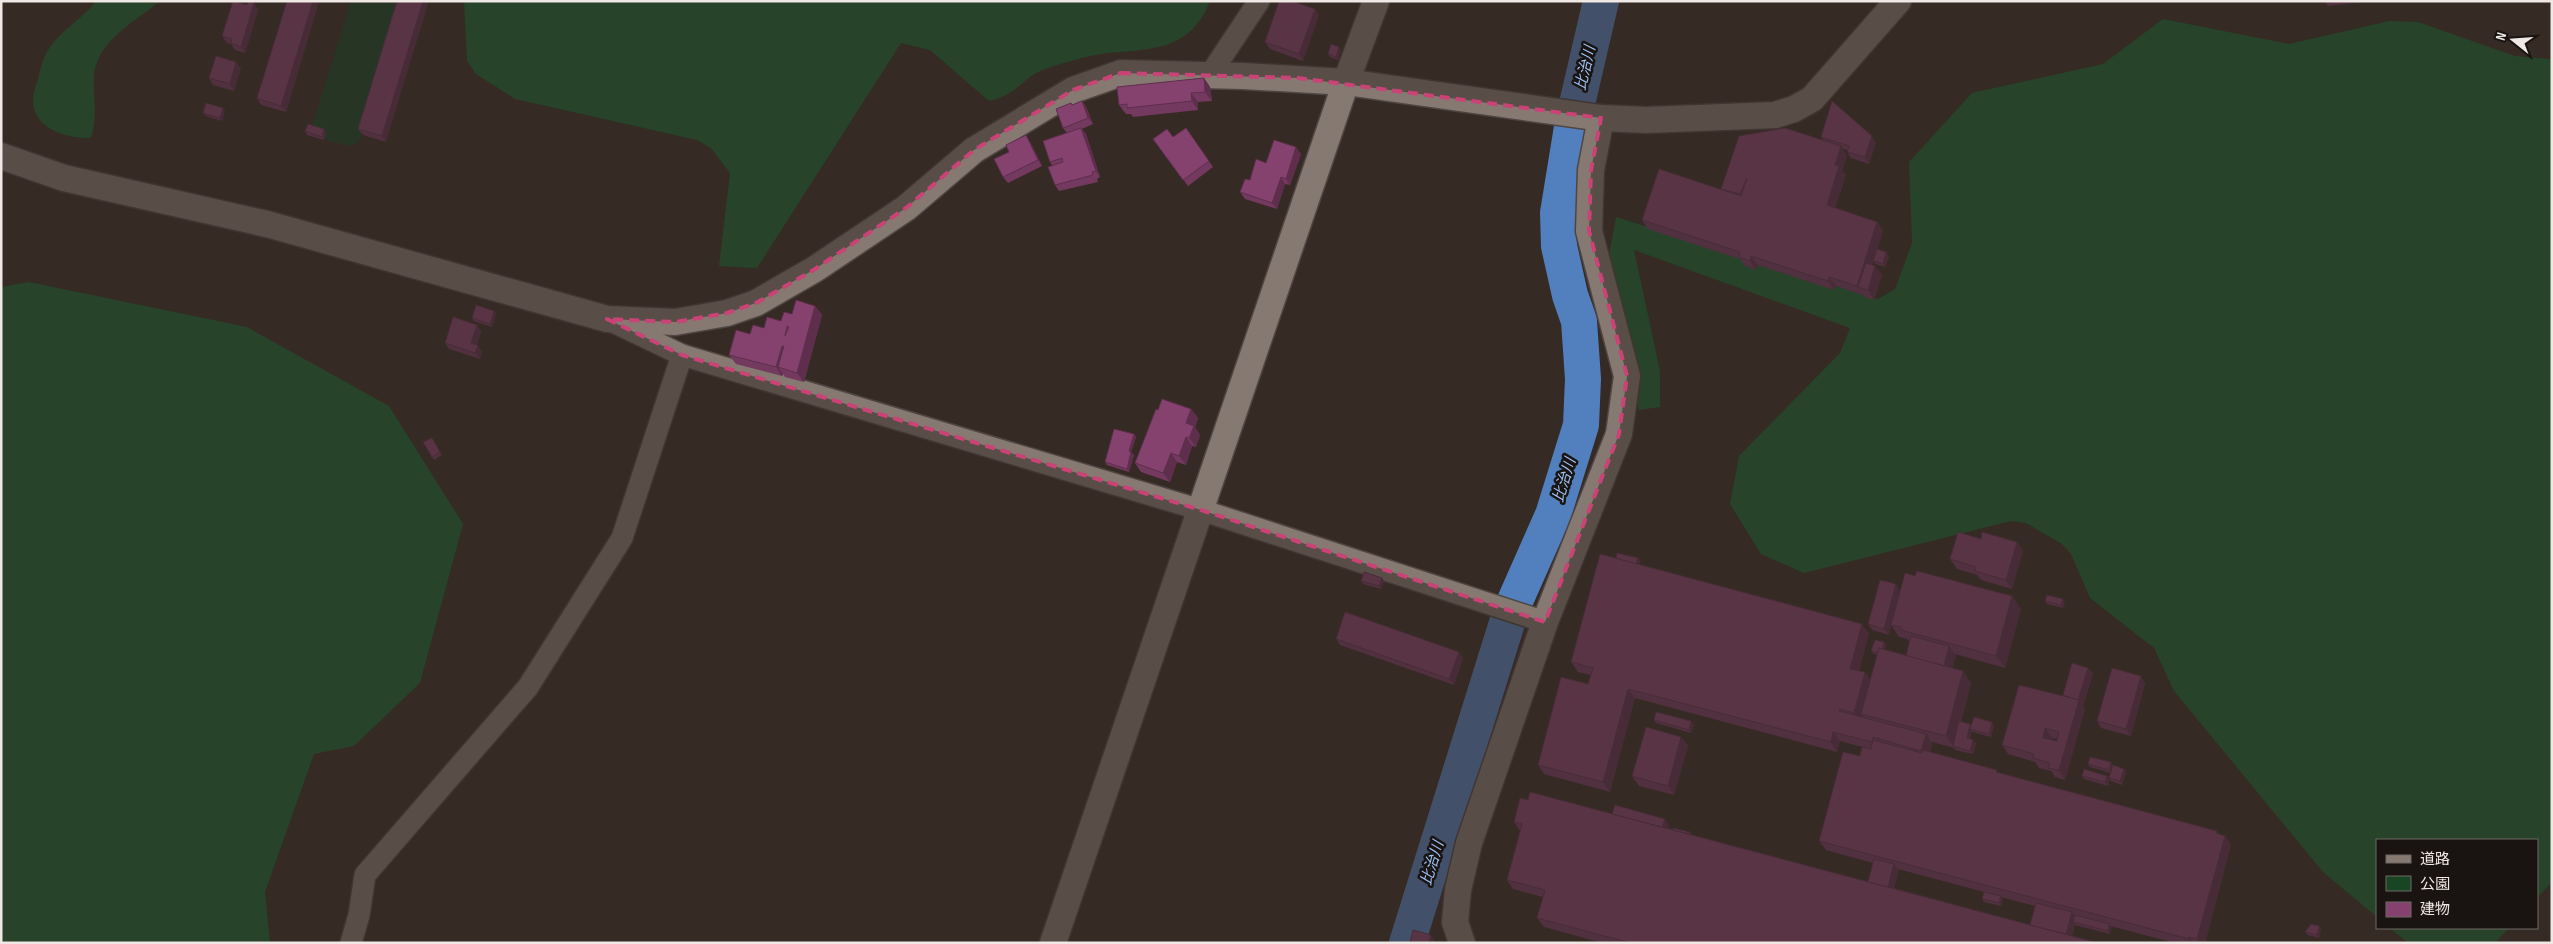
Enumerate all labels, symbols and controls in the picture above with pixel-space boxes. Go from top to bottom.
north arrow [2488,15,2538,65]
text: N [2492,30,2510,42]
water label: 比治川 [1571,42,1600,92]
water label: 比治川 [1549,454,1581,504]
water label: 比治川 [1417,837,1449,887]
legend [2376,839,2538,929]
text: 道路 [2420,850,2450,869]
text: 公園 [2420,875,2450,894]
text: 建物 [2420,900,2450,919]

